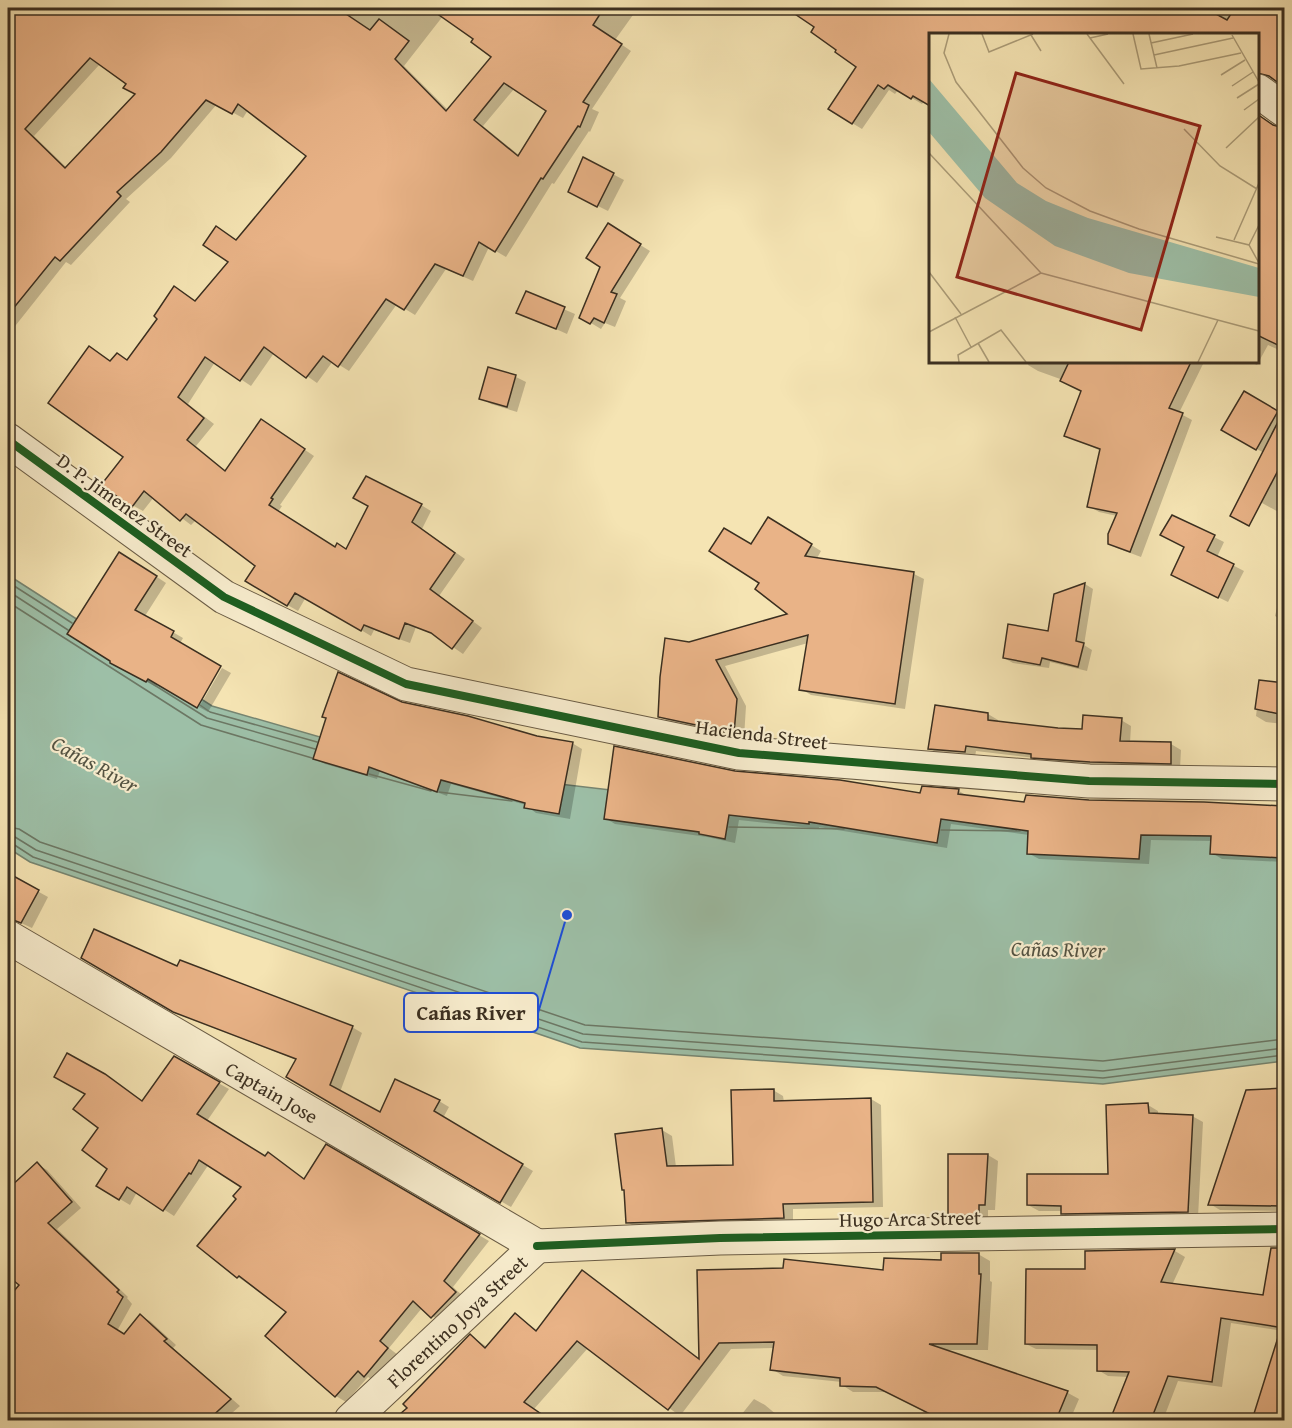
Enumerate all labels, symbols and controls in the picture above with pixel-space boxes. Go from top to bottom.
inset map [929,33,1259,363]
street label: D. P. Jimenez Street [51,446,199,564]
street label: Hacienda Street [694,712,830,756]
water label: Cañas River [46,728,145,801]
water label: Cañas River [1011,933,1107,965]
callout: Cañas River [404,993,538,1032]
text: Cañas River [416,997,526,1028]
street label: Captain Jose [220,1054,324,1130]
street label: Hugo Arca Street [839,1202,981,1234]
street label: Florentino Joya Street [380,1248,534,1394]

